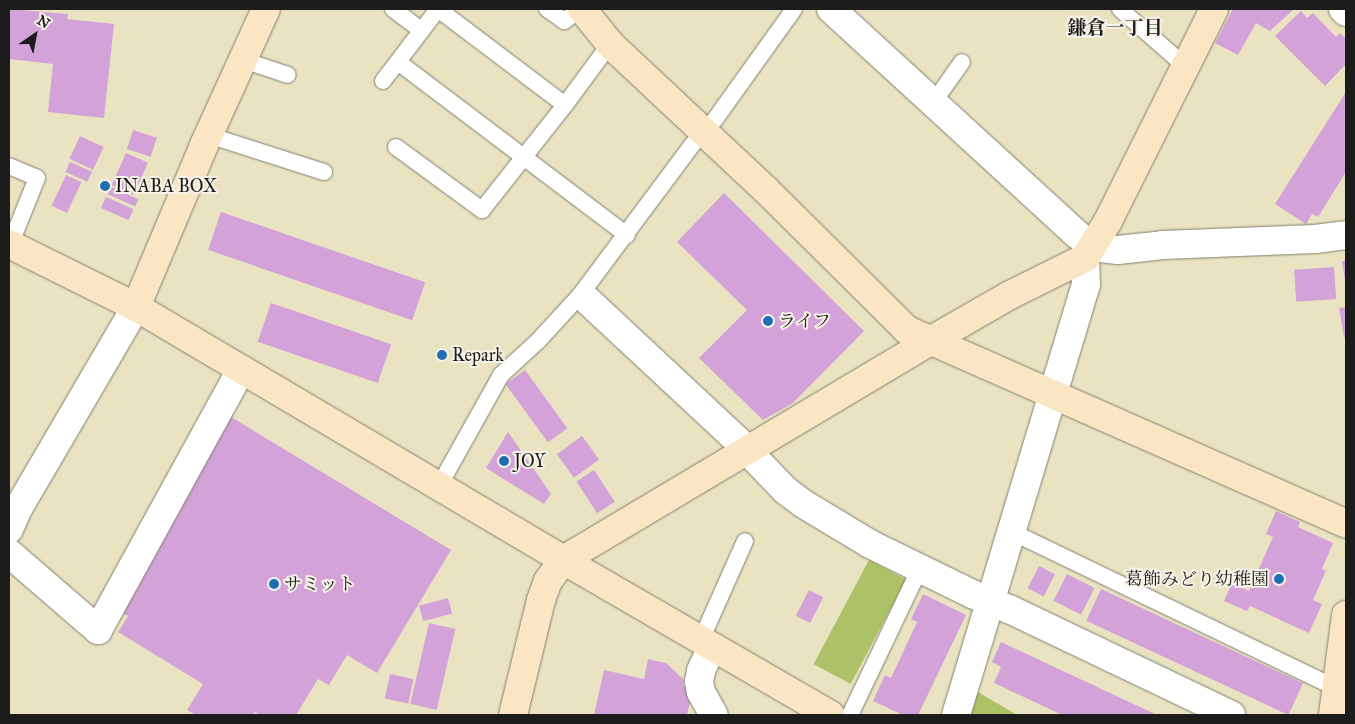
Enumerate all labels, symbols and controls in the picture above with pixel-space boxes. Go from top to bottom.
north arrow [10,10,60,60]
text: N [34,12,53,32]
district label: 鎌倉一丁目 [1068,17,1162,39]
place label: INABA BOX [115,175,217,197]
marker: INABA BOX [99,180,111,192]
place label: ライフ [778,310,832,332]
marker: ライフ [762,315,774,327]
place label: Repark [452,344,504,366]
marker: Repark [436,349,448,361]
place label: JOY [514,450,546,472]
marker: JOY [498,455,510,467]
place label: 葛飾みどり幼稚園 [1125,568,1269,590]
place label: サミット [284,573,356,595]
marker: 葛飾みどり幼稚園 [1273,573,1285,585]
marker: サミット [268,578,280,590]

